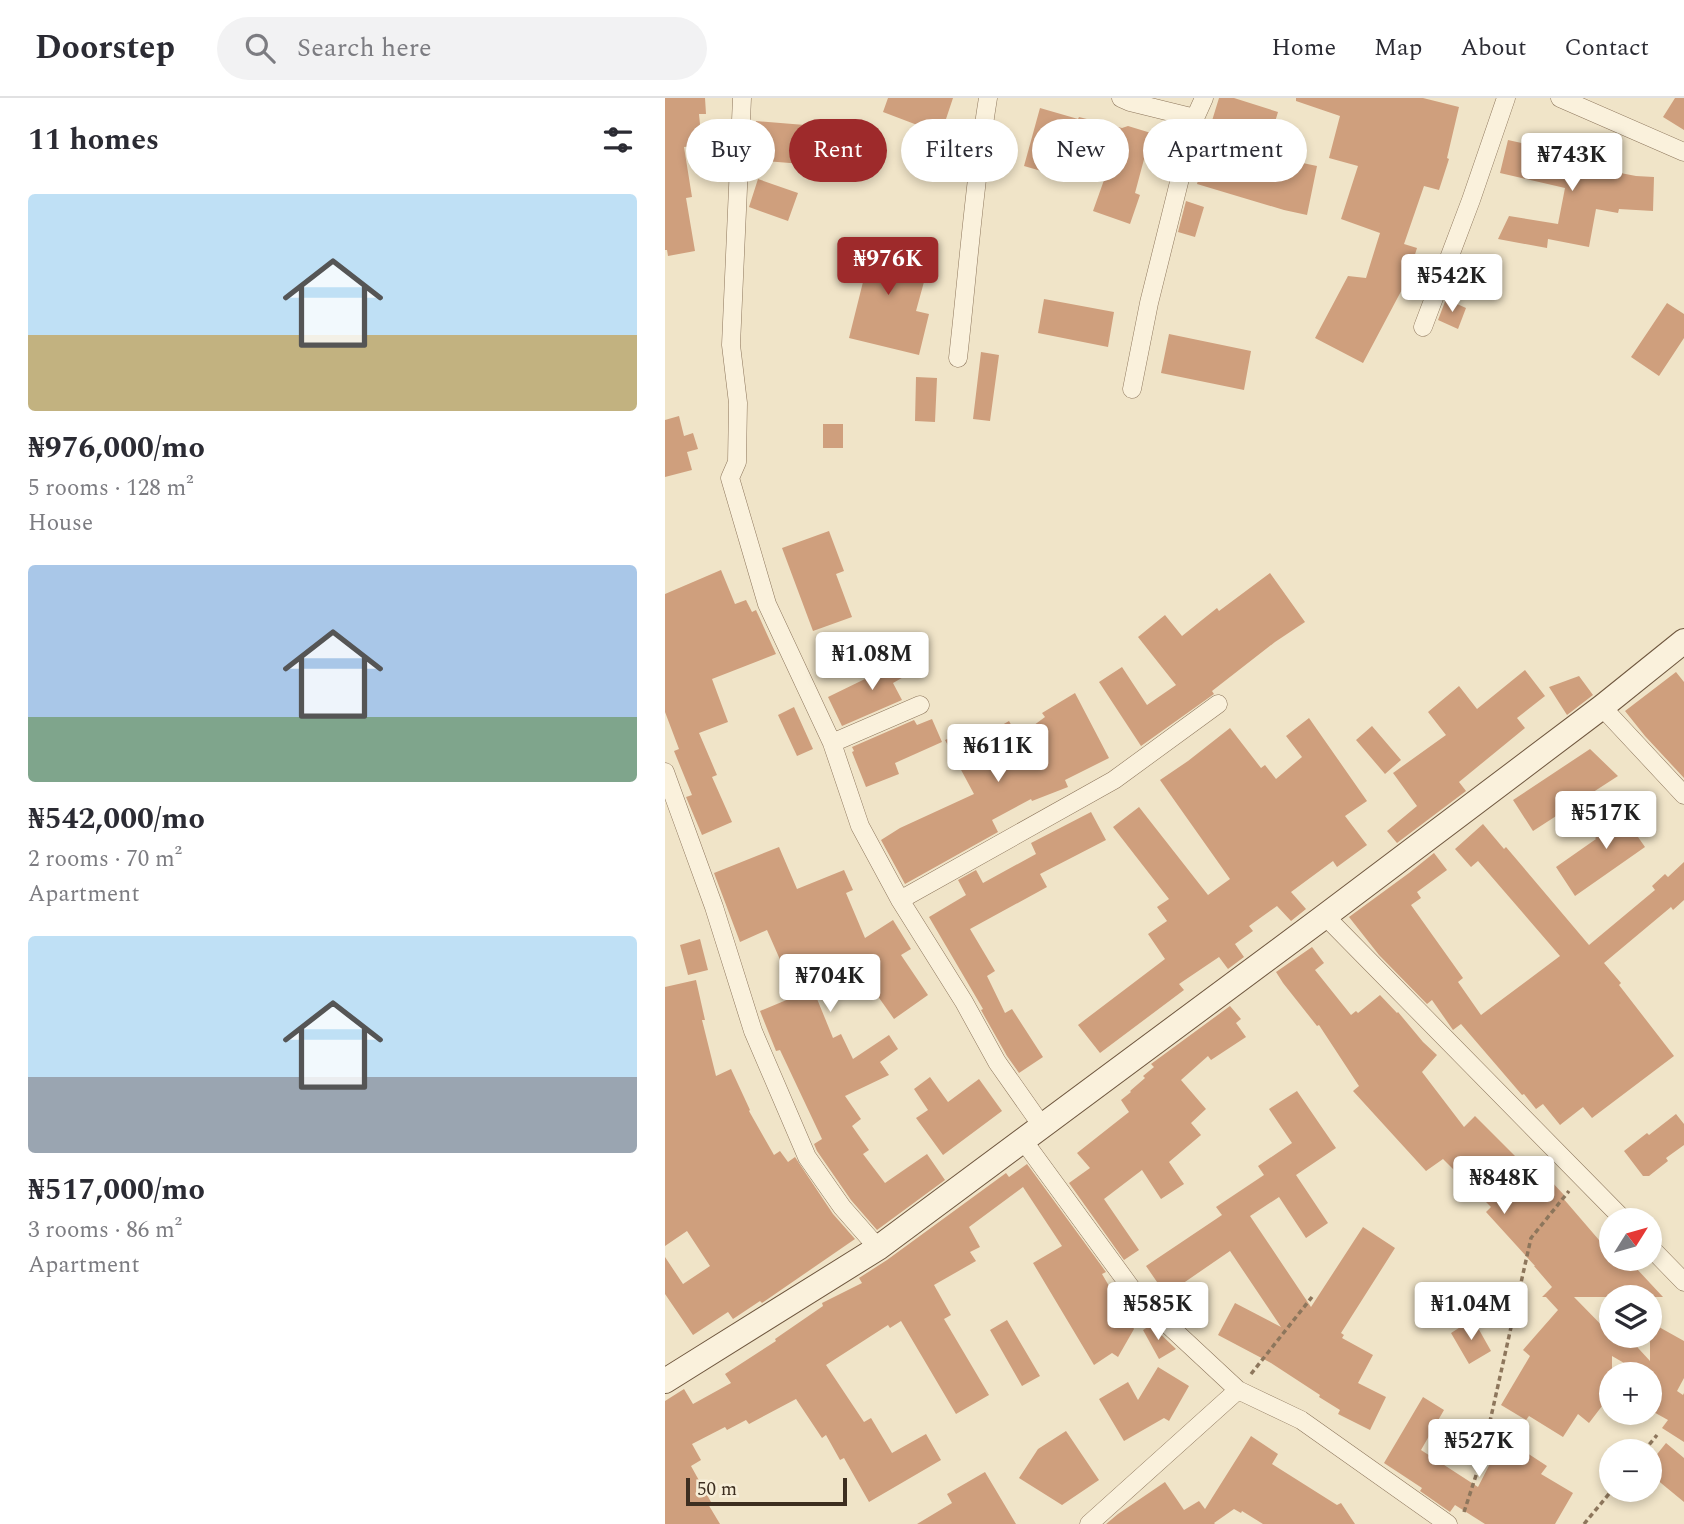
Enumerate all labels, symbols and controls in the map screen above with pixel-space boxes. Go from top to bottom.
search box [217,17,707,80]
text: Doorstep [35,23,175,73]
text: Search here [297,28,432,68]
icon: search [241,29,279,67]
text: Home [1271,30,1336,66]
text: Map [1374,30,1422,66]
text: About [1460,30,1526,66]
text: Contact [1564,30,1649,66]
text: 11 homes [28,117,159,163]
chip: Buy [686,119,775,182]
chip: Rent [789,119,887,182]
chip: Filters [901,119,1018,182]
chip: New [1032,119,1129,182]
chip: Apartment [1143,119,1307,182]
icon: filters [599,121,637,159]
pin: ₦743K [1523,134,1621,193]
text: ₦743K [1537,138,1607,173]
pin: ₦976K [839,238,937,297]
icon: home [270,240,396,366]
text: ₦976K [853,242,923,277]
pin: ₦542K [1403,254,1501,314]
text: ₦542K [1417,259,1487,294]
text: ₦976,000/mo [28,425,205,471]
text: 5 rooms · 128 m² [28,471,194,506]
text: House [28,506,93,541]
icon: home [270,611,396,737]
pin: ₦1.08M [815,632,929,692]
text: ₦1.08M [832,637,912,672]
pin: ₦611K [949,724,1047,784]
text: ₦611K [963,729,1033,764]
pin: ₦517K [1557,792,1655,851]
text: ₦542,000/mo [28,796,205,842]
text: ₦517K [1571,796,1641,831]
text: 2 rooms · 70 m² [28,842,182,877]
text: Apartment [28,877,140,912]
pin: ₦704K [781,954,879,1014]
text: ₦704K [795,959,865,994]
icon: home [270,982,396,1108]
pin: ₦848K [1455,1156,1553,1216]
text: ₦848K [1469,1161,1539,1196]
text: ₦517,000/mo [28,1167,205,1213]
north arrow [1599,1208,1663,1270]
map controls [1599,1208,1662,1502]
text: 3 rooms · 86 m² [28,1213,182,1248]
text: Apartment [28,1248,140,1283]
pin: ₦585K [1109,1282,1207,1342]
pin: ₦1.04M [1414,1282,1528,1342]
button: layers [1599,1285,1662,1348]
text: ₦585K [1123,1287,1193,1322]
text: ₦1.04M [1431,1287,1511,1322]
button: + [1599,1362,1662,1425]
pin: ₦527K [1430,1420,1528,1479]
text: ₦527K [1444,1424,1514,1459]
button: − [1599,1439,1662,1502]
scale bar [686,1475,847,1507]
text: 50 m [697,1475,737,1504]

